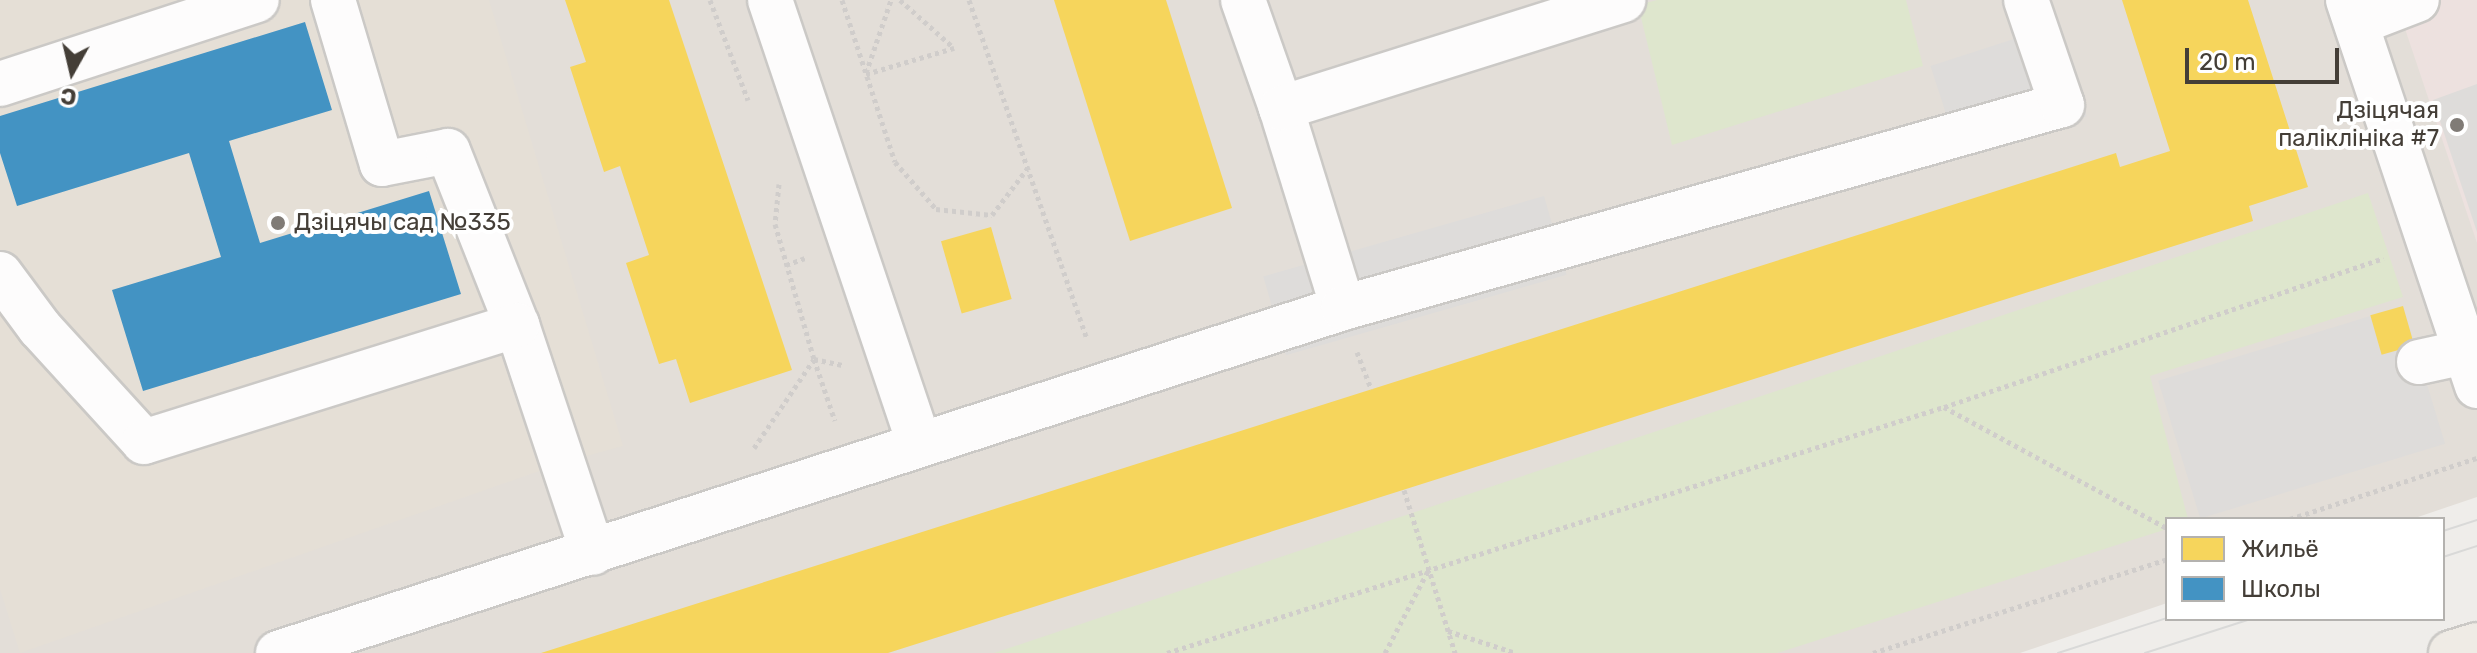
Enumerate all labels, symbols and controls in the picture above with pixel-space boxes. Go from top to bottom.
north arrow [32,32,112,112]
scale bar [2189,32,2343,82]
text: 20 m [2199,48,2256,76]
text: С [59,82,78,111]
place label: Дзіцячая паліклініка #7 [2278,97,2439,153]
marker: Дзіцячая паліклініка #7 [2446,114,2468,136]
place label: Дзіцячы сад №335 [294,209,511,237]
marker: Дзіцячы сад №335 [269,214,287,232]
legend [2165,517,2445,621]
text: Жильё [2241,535,2319,563]
text: Школы [2241,575,2321,603]

